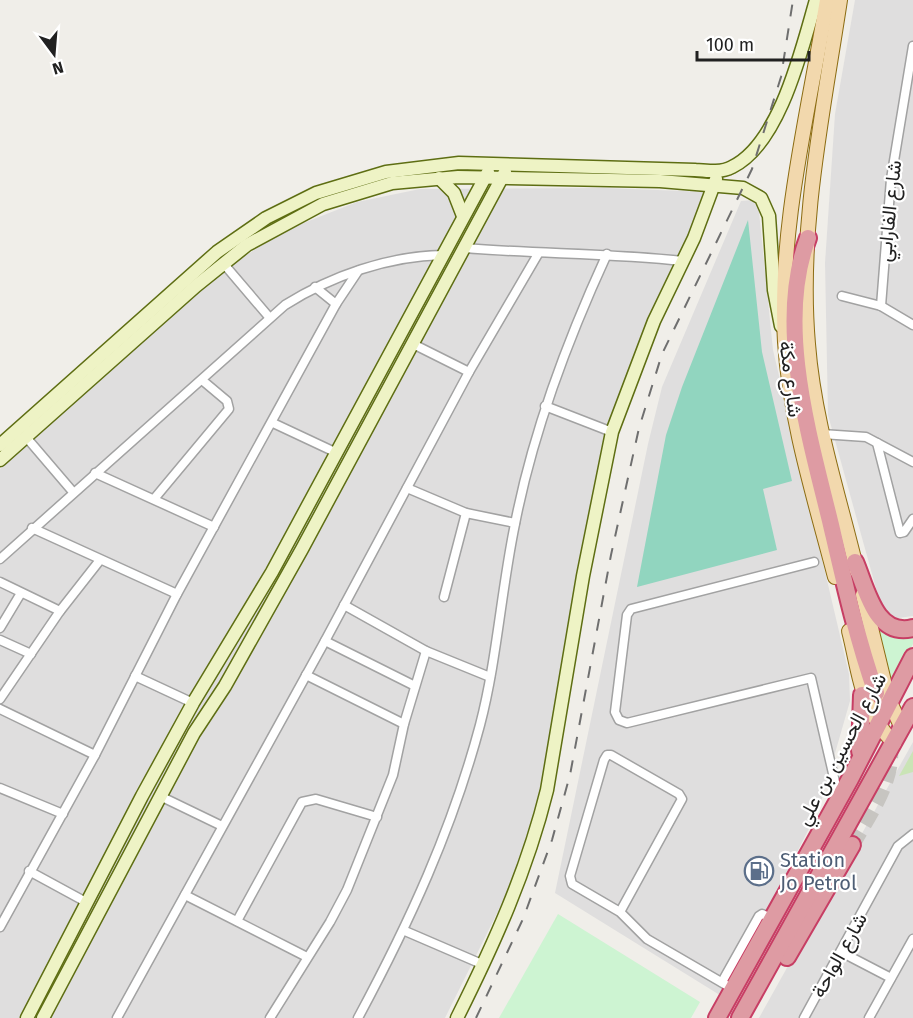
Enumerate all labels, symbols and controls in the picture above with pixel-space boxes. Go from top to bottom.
north arrow [24,24,84,84]
scale bar [697,24,810,62]
text: 100 m [706,34,754,56]
text: N [50,57,66,79]
street label: شارع الفارابي [872,159,911,263]
street label: شارع مكة [772,339,808,419]
street label: شارع الحسين بن علي [791,669,896,832]
place label: Station Jo Petrol [780,848,857,895]
fuel station icon: Station Jo Petrol [743,855,775,887]
street label: شارع الواحة [806,908,874,1003]

